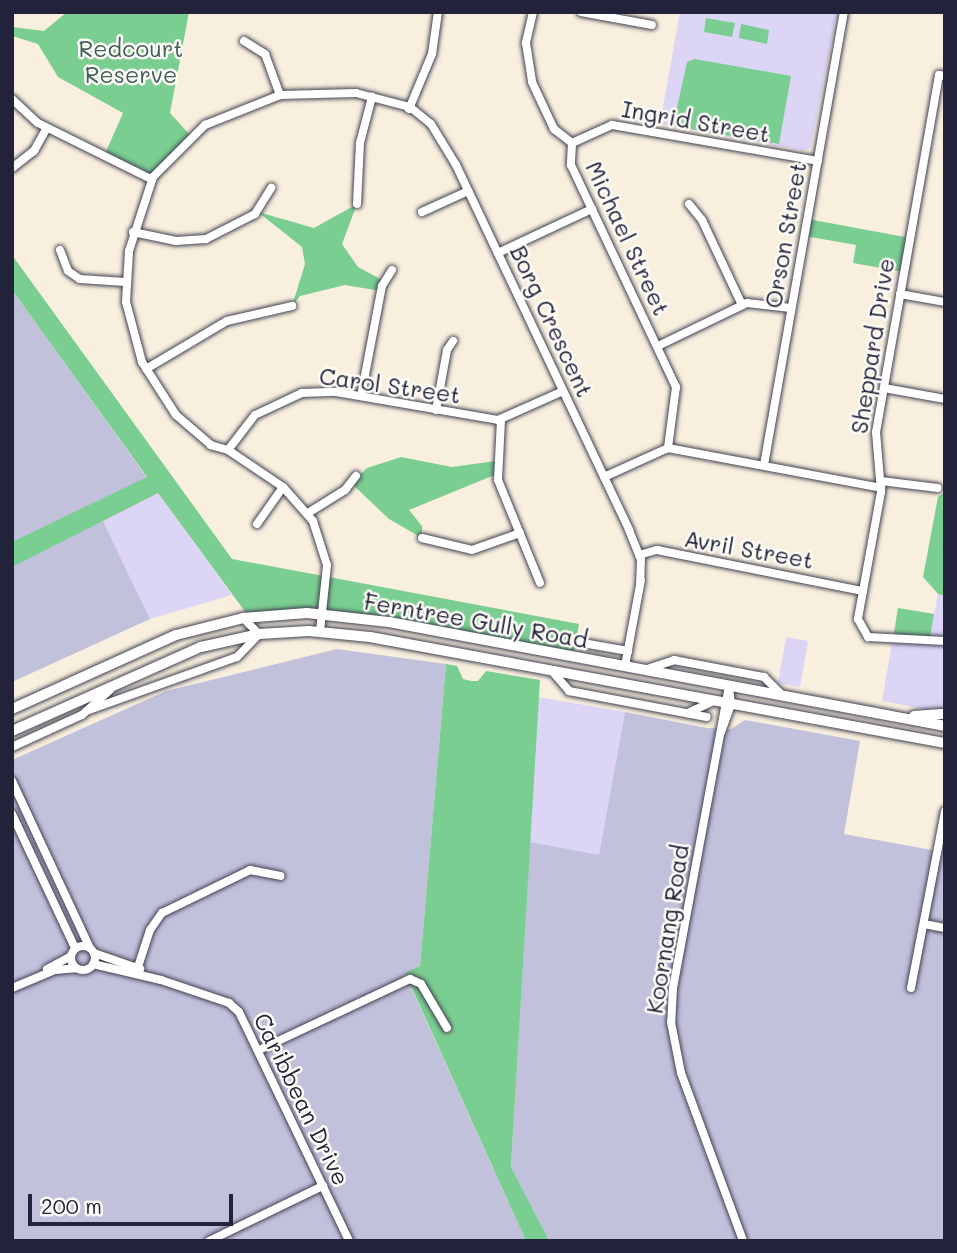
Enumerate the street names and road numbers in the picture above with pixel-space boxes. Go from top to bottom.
street label: Ingrid Street [620,94,772,148]
street label: Michael Street [580,157,676,319]
street label: Orson Street [759,160,811,310]
street label: Borg Crescent [505,241,599,401]
street label: Sheppard Drive [845,256,899,436]
street label: Carol Street [318,361,462,409]
street label: Avril Street [682,524,816,574]
street label: Ferntree Gully Road [362,587,590,653]
street label: Koornang Road [640,843,694,1015]
street label: Caribbean Drive [248,1008,356,1190]

